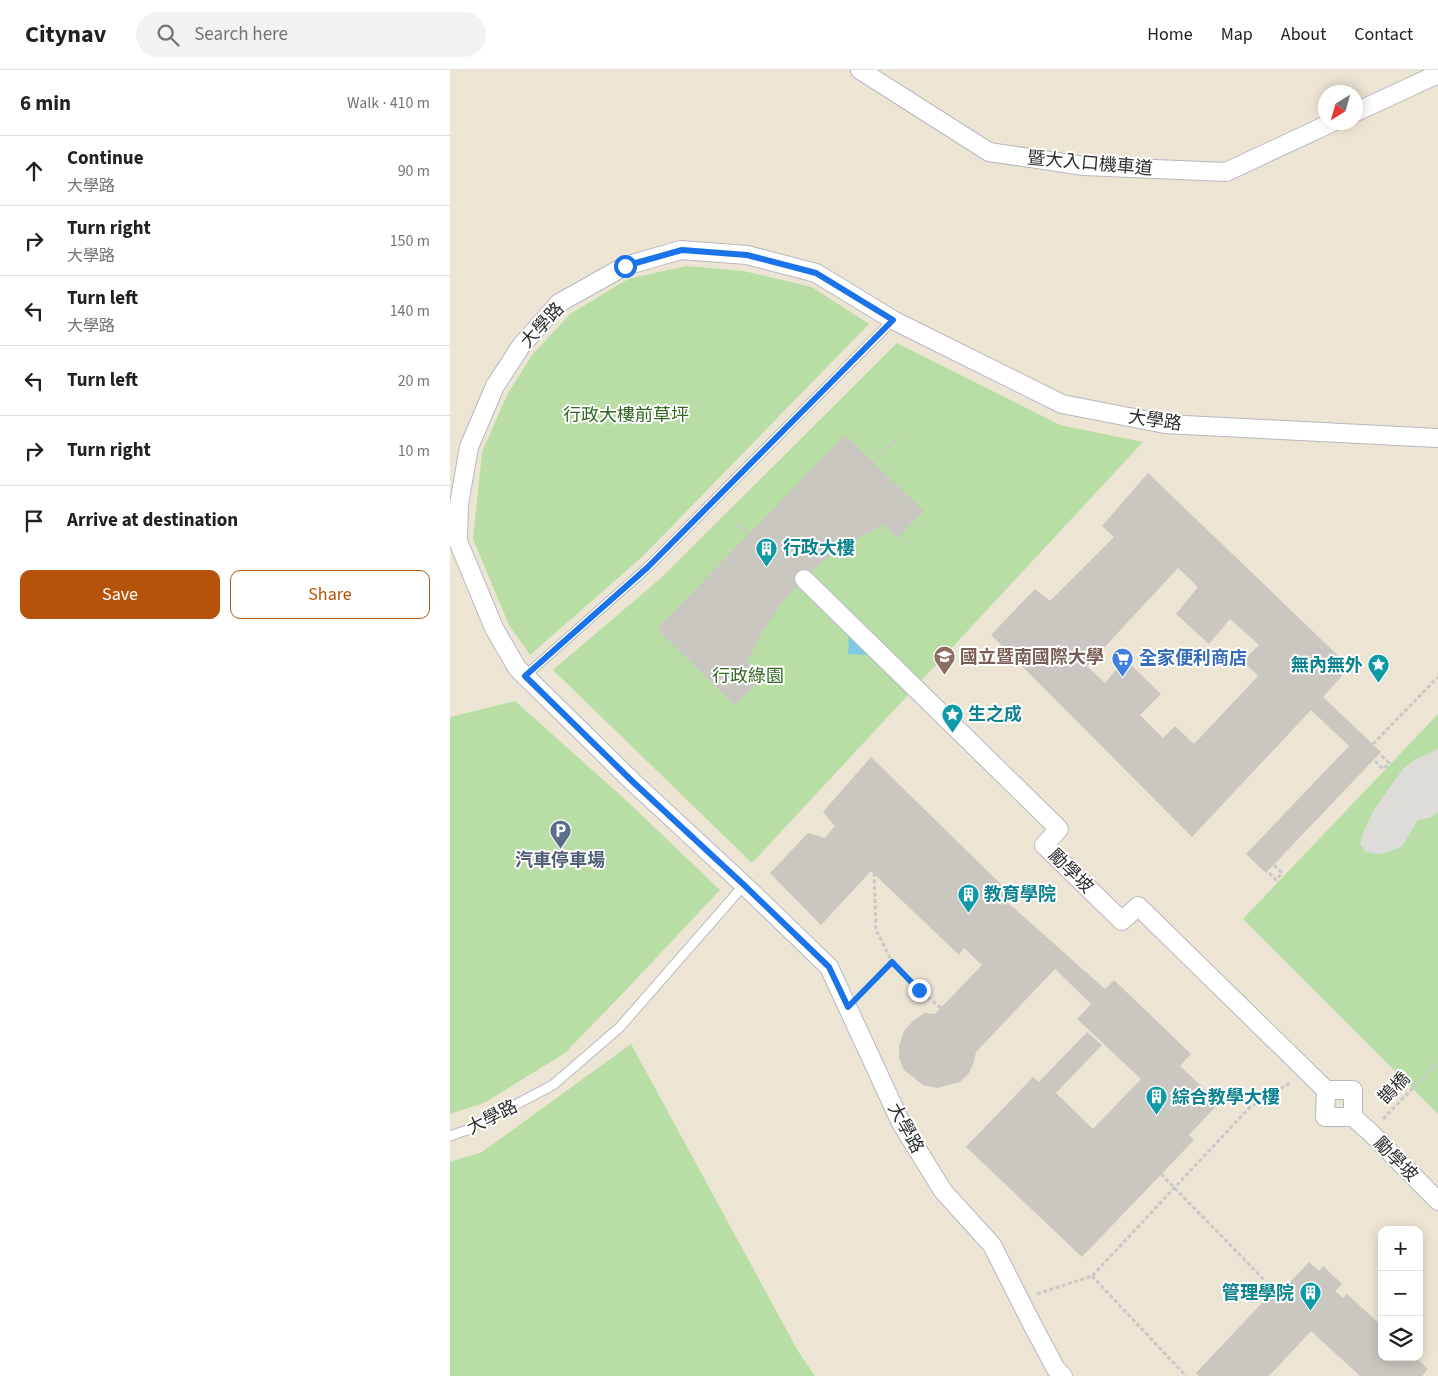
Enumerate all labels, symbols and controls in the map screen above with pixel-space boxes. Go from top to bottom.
search box [136,12,486,57]
text: Citynav [25,17,106,52]
icon: search [154,21,182,49]
text: Search here [194,21,288,48]
text: Home [1147,22,1193,47]
text: Map [1221,22,1253,47]
text: About [1281,22,1326,47]
text: Contact [1354,22,1413,47]
north arrow [1318,85,1363,130]
text: 6 min [20,88,71,118]
text: Walk · 410 m [347,92,430,114]
text: Continue [67,145,144,172]
street label: 暨大入口機車道 [1026,146,1154,181]
icon: ahead [20,157,48,185]
text: 90 m [398,160,430,182]
text: 大學路 [67,175,115,197]
text: Turn right [67,215,151,242]
icon: right [20,227,48,255]
text: 150 m [390,230,430,252]
text: 大學路 [67,245,115,267]
route start [614,255,637,278]
text: Turn left [67,285,138,312]
icon: left [20,297,48,325]
street label: 大學路 [515,297,570,354]
text: 140 m [390,300,430,322]
text: 大學路 [67,315,115,337]
icon: left [20,367,48,395]
text: Turn left [67,367,138,394]
text: 20 m [398,370,430,392]
park label: 行政大樓前草坪 [563,403,689,428]
street label: 大學路 [1126,404,1183,437]
icon: right [20,437,48,465]
text: Turn right [67,437,151,464]
text: 10 m [398,440,430,462]
icon: arrive [20,507,48,535]
text: Arrive at destination [67,507,238,534]
building icon: 行政大樓 [755,536,779,567]
place label: 行政大樓 [783,536,855,561]
button: Save [20,570,220,619]
button: Share [230,570,430,619]
school or university icon: 國立暨南國際大學 [932,645,956,676]
place label: 國立暨南國際大學 [960,645,1104,670]
supermarket icon: 全家便利商店 [1111,646,1135,677]
place label: 全家便利商店 [1139,646,1247,671]
place label: 無內無外 [1291,653,1363,678]
place icon: 無內無外 [1367,653,1391,684]
park label: 行政綠園 [712,664,784,689]
place icon: 生之成 [940,702,964,733]
place label: 生之成 [968,702,1022,727]
parking icon: 汽車停車場 [548,818,572,849]
street label: 勵學坡 [1043,844,1099,899]
place label: 汽車停車場 [515,848,605,873]
building icon: 教育學院 [956,882,980,913]
place label: 教育學院 [984,882,1056,907]
route end [908,979,931,1002]
street label: 鵲橋 [1373,1067,1416,1110]
building icon: 綜合教學大樓 [1144,1085,1168,1116]
place label: 綜合教學大樓 [1172,1085,1280,1110]
street label: 大學路 [462,1094,522,1141]
street label: 大學路 [882,1099,930,1158]
street label: 勵學坡 [1368,1131,1424,1187]
map controls [1378,1226,1423,1361]
button: + [1378,1226,1423,1271]
button: − [1378,1271,1423,1316]
place label: 管理學院 [1222,1281,1294,1306]
building icon: 管理學院 [1298,1281,1322,1312]
button: layers [1378,1316,1423,1361]

